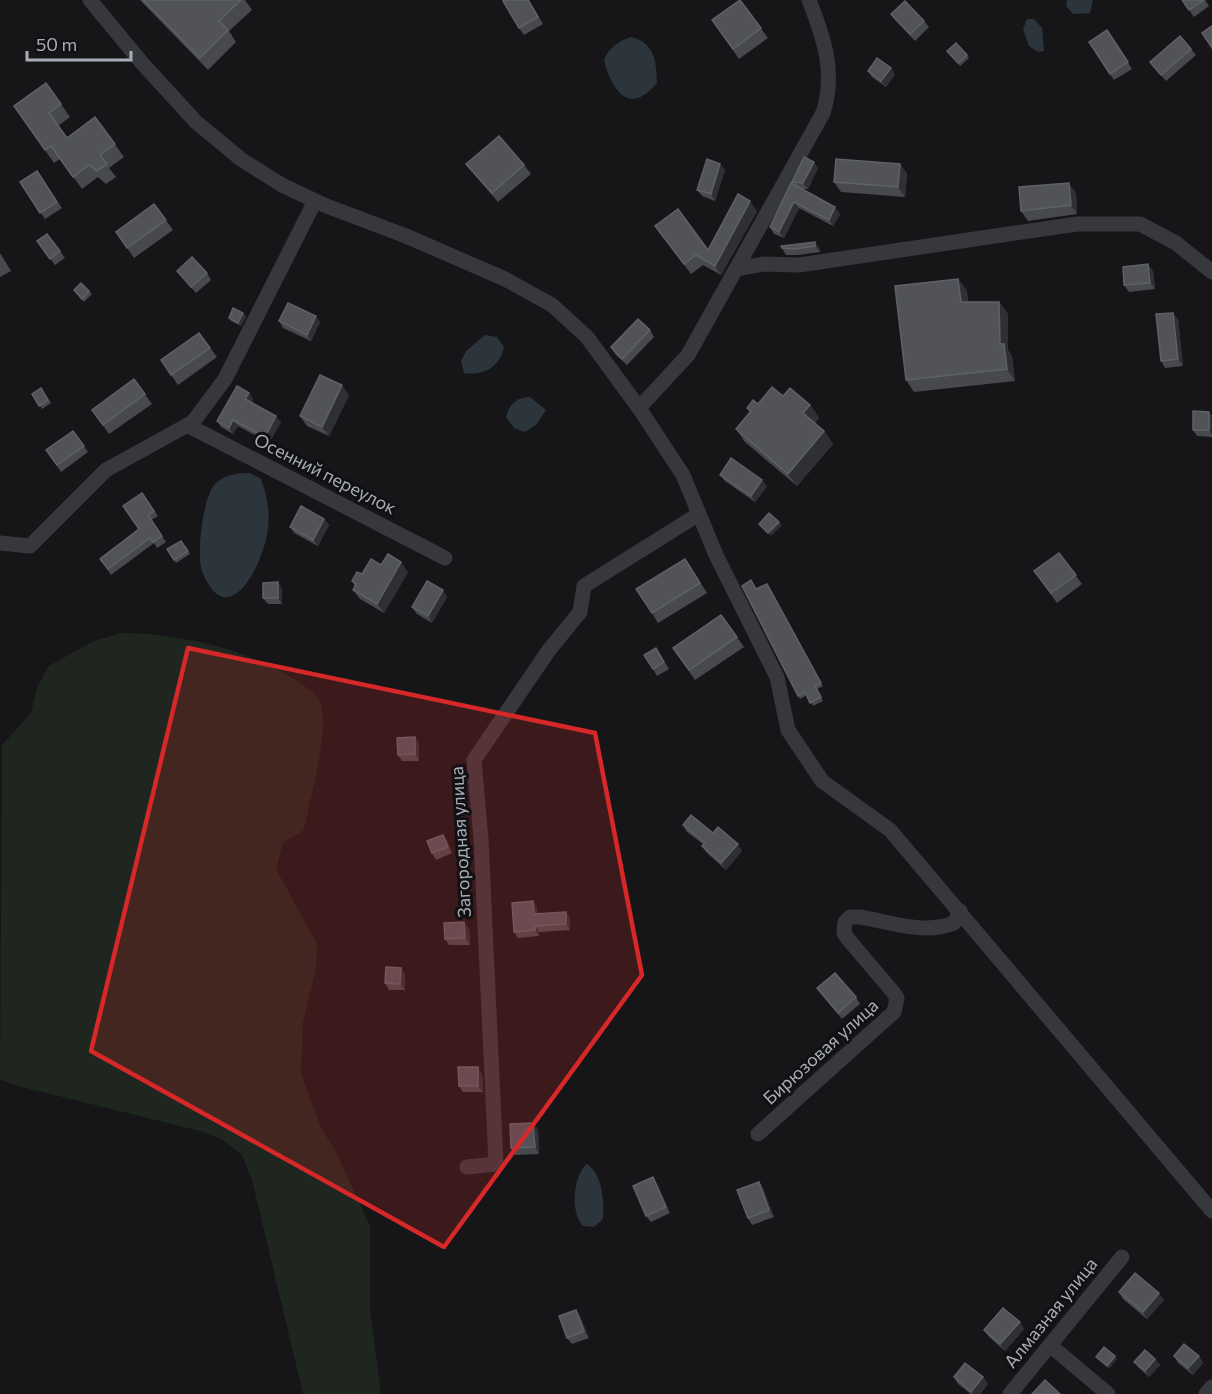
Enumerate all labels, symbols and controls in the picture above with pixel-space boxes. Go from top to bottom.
scale bar [27,24,130,62]
text: 50 m [36,33,77,55]
street label: Осенний переулок [251,428,401,519]
street label: Загородная улица [445,766,475,918]
street label: Бирюзовая улица [758,994,882,1109]
street label: Алмазная улица [999,1253,1101,1372]

